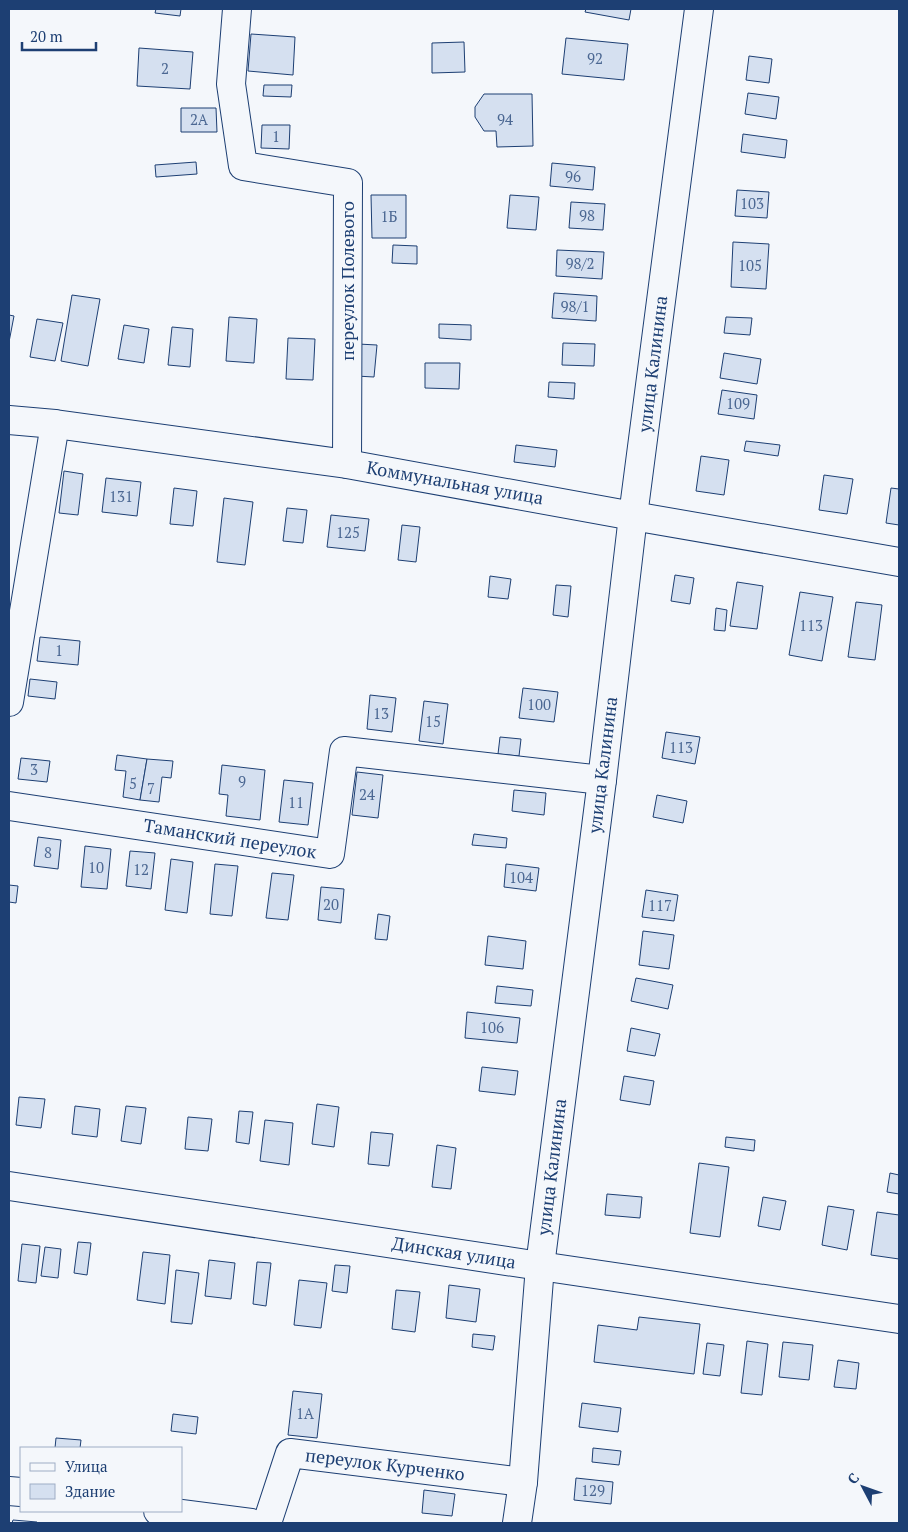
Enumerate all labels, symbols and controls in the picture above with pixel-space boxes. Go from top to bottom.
scale bar [22,20,96,52]
text: 20 m [30,26,63,46]
house number: 92 [587,48,603,68]
house number: 2 [161,58,169,78]
house number: 2А [190,109,209,129]
house number: 94 [497,109,513,129]
house number: 1 [272,126,280,146]
house number: 96 [565,166,581,186]
house number: 103 [740,193,764,213]
street label: переулок Полевого [335,201,359,361]
house number: 98 [579,205,595,225]
house number: 1Б [381,206,398,226]
house number: 98/2 [565,253,595,273]
house number: 105 [738,255,762,275]
street label: улица Калинина [632,294,672,435]
house number: 98/1 [560,296,590,316]
house number: 109 [726,393,750,413]
street label: Коммунальная улица [365,455,545,509]
house number: 131 [109,486,133,506]
house number: 125 [336,522,360,542]
house number: 113 [799,615,823,635]
house number: 1 [55,640,63,660]
house number: 100 [527,694,551,714]
street label: улица Калинина [582,695,622,836]
house number: 13 [373,703,389,723]
house number: 15 [425,711,441,731]
house number: 113 [669,737,693,757]
house number: 3 [30,759,38,779]
house number: 9 [238,771,246,791]
house number: 5 [129,773,137,793]
house number: 7 [147,778,155,798]
house number: 24 [359,784,375,804]
house number: 11 [288,792,304,812]
street label: Таманский переулок [142,812,319,864]
house number: 8 [44,842,52,862]
house number: 10 [88,857,104,877]
house number: 12 [133,859,149,879]
house number: 104 [509,867,533,887]
house number: 20 [323,894,339,914]
house number: 117 [648,895,672,915]
house number: 106 [480,1017,504,1037]
street label: улица Калинина [531,1097,571,1238]
street label: Динская улица [390,1230,518,1274]
house number: 1А [296,1403,315,1423]
street label: переулок Курченко [304,1442,466,1486]
legend [20,1447,182,1512]
text: Улица [65,1456,108,1476]
north arrow [838,1462,888,1512]
text: С [843,1468,863,1488]
house number: 129 [581,1480,605,1500]
text: Здание [65,1481,115,1501]

